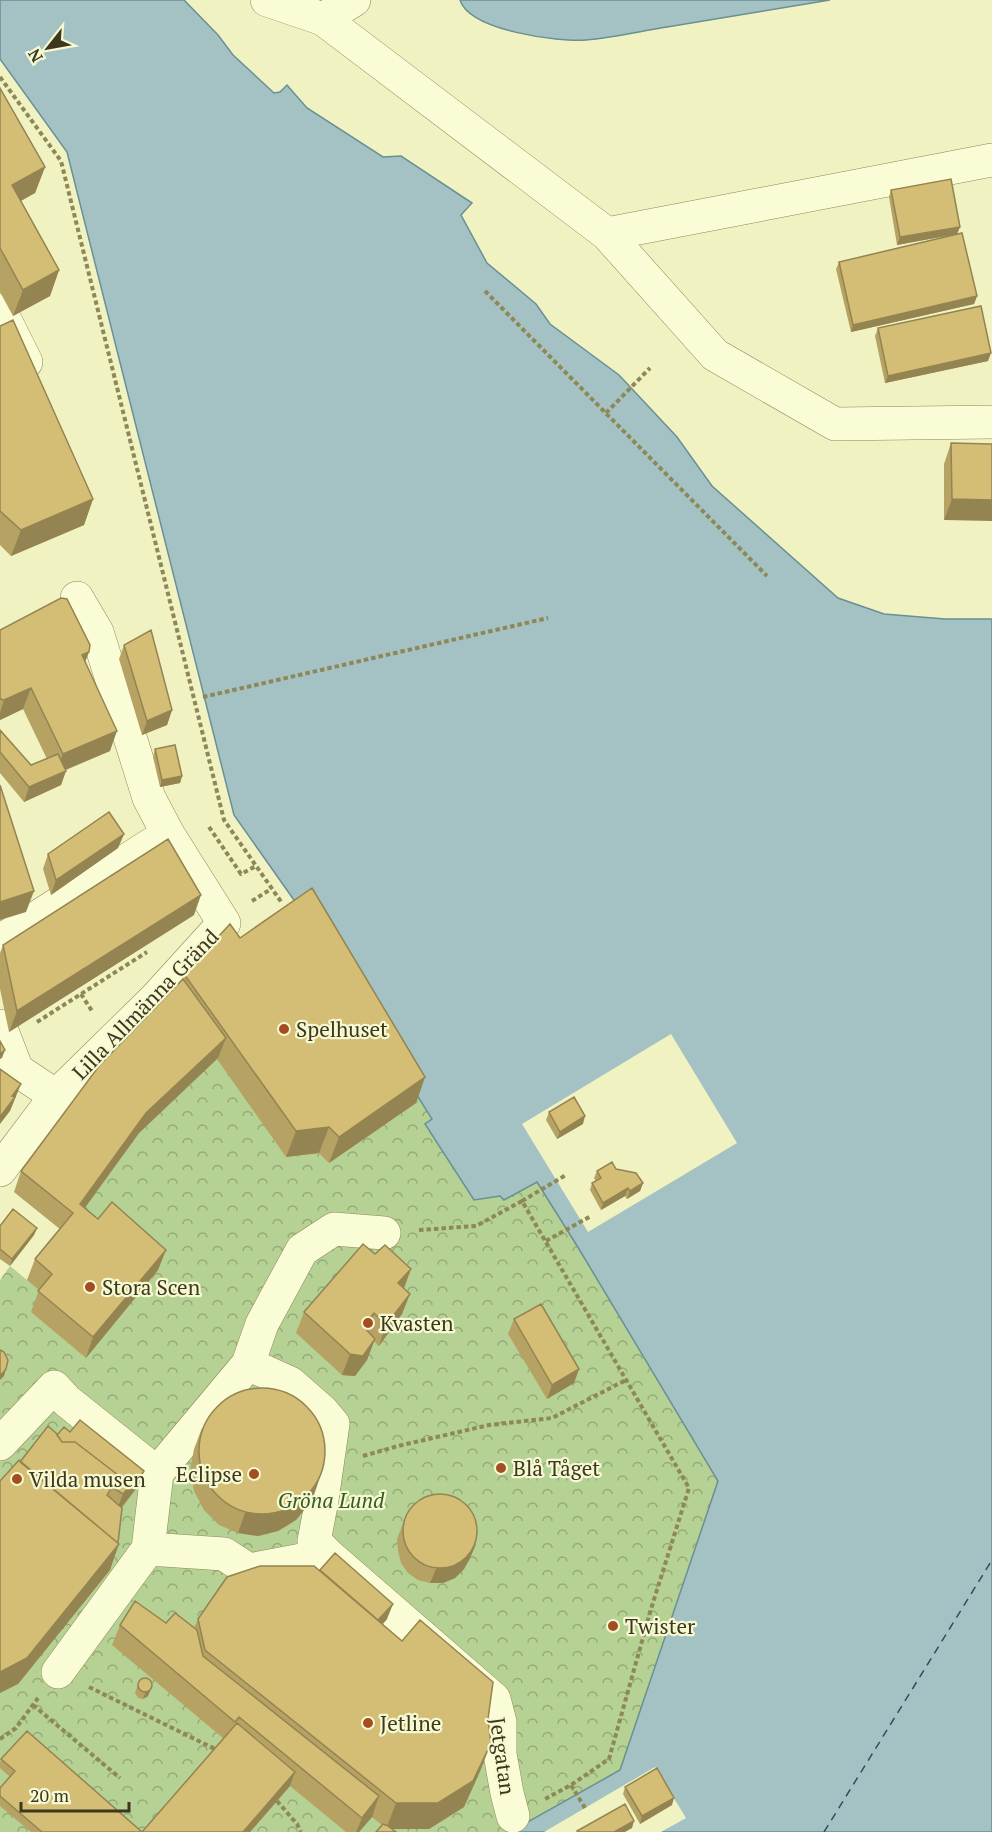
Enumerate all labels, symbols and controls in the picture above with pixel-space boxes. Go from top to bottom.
north arrow [18,18,78,78]
text: N [23,45,48,67]
street label: Lilla Allmänna Gränd [66,922,225,1085]
place label: Spelhuset [296,1015,388,1043]
marker: Spelhuset [277,1022,291,1036]
place label: Stora Scen [102,1273,201,1301]
marker: Stora Scen [83,1280,97,1294]
place label: Kvasten [380,1309,454,1337]
marker: Kvasten [361,1316,375,1330]
place label: Blå Tåget [513,1454,600,1482]
place label: Eclipse [176,1460,242,1488]
marker: Blå Tåget [494,1461,508,1475]
place label: Vilda musen [29,1465,146,1493]
marker: Eclipse [247,1467,261,1481]
marker: Vilda musen [10,1472,24,1486]
park label: Gröna Lund [278,1486,385,1514]
place label: Twister [625,1612,695,1640]
marker: Twister [606,1619,620,1633]
place label: Jetline [380,1709,441,1737]
street label: Jetgatan [484,1715,522,1797]
marker: Jetline [361,1716,375,1730]
scale bar [21,1775,129,1813]
text: 20 m [30,1783,70,1807]

